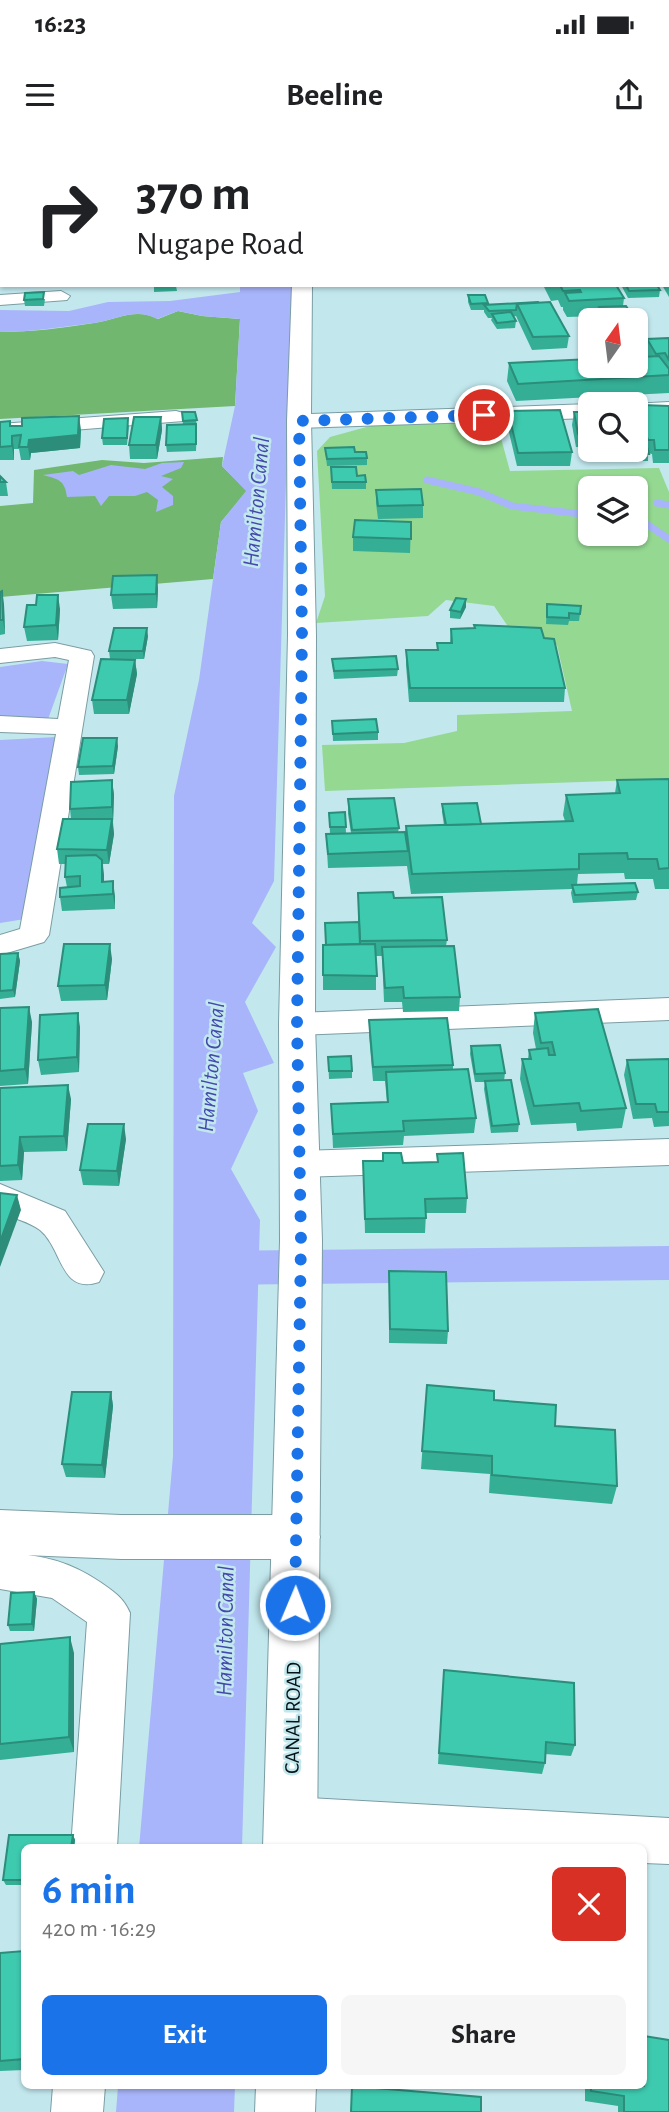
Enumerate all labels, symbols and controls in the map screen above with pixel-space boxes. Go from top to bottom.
text: 16:23 [35,11,86,37]
icon: menu [21,76,59,114]
icon: share [610,76,648,114]
text: Beeline [286,79,383,111]
icon: right [21,168,112,259]
text: 370 m [136,170,251,219]
text: Nugape Road [136,228,304,260]
north arrow [578,308,648,378]
map controls [578,308,648,546]
pin [454,385,514,445]
button: search [578,392,648,462]
icon: arrive [465,396,503,434]
water label: Hamilton Canal [240,436,274,568]
button: layers [578,476,648,546]
water label: Hamilton Canal [195,1001,229,1133]
water label: Hamilton Canal [213,1565,239,1696]
position arrow [258,1568,332,1642]
street label: CANAL ROAD [282,1662,304,1774]
button: close [552,1867,626,1941]
text: 6 min [42,1869,136,1911]
text: 420 m · 16:29 [42,1918,156,1941]
button: Exit [42,1995,327,2075]
button: Share [341,1995,626,2075]

